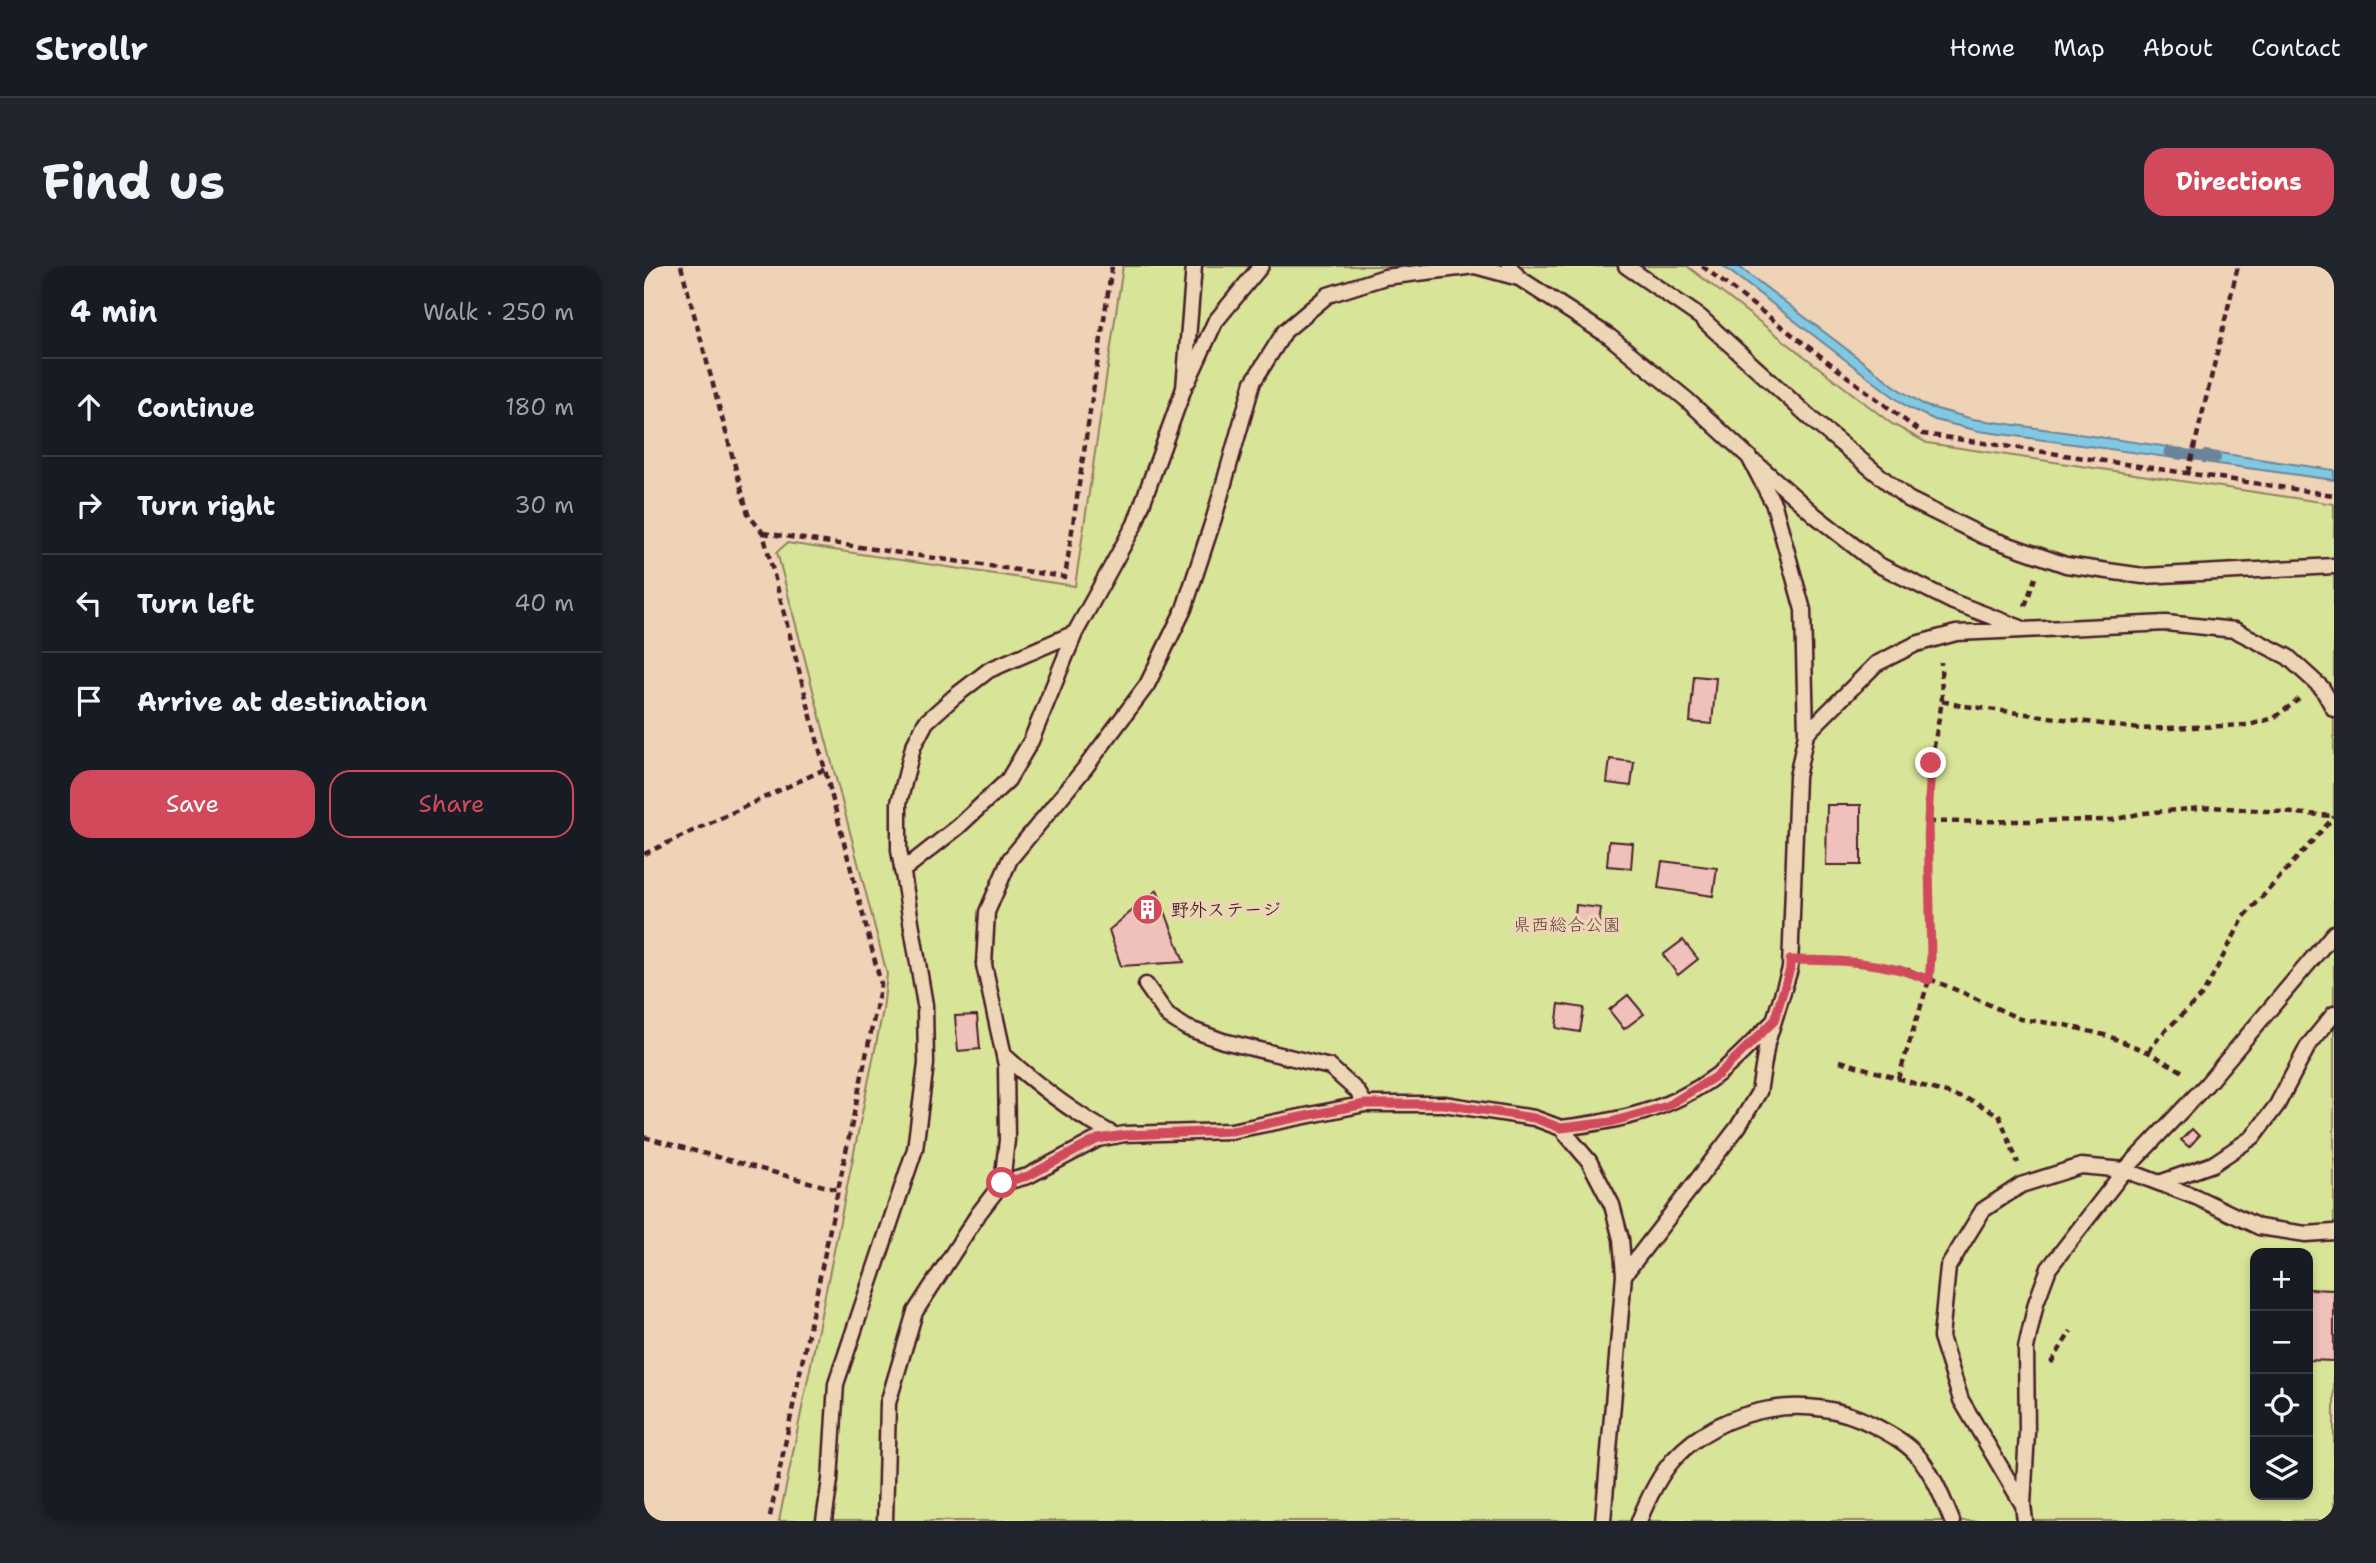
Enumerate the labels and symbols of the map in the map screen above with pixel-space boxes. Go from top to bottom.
route end [1915,747,1946,778]
building icon: 野外ステージ [1131,893,1165,927]
place label: 野外ステージ [1171,898,1280,922]
park label: 県西総合公園 [1513,913,1621,937]
route start [986,1167,1017,1198]

